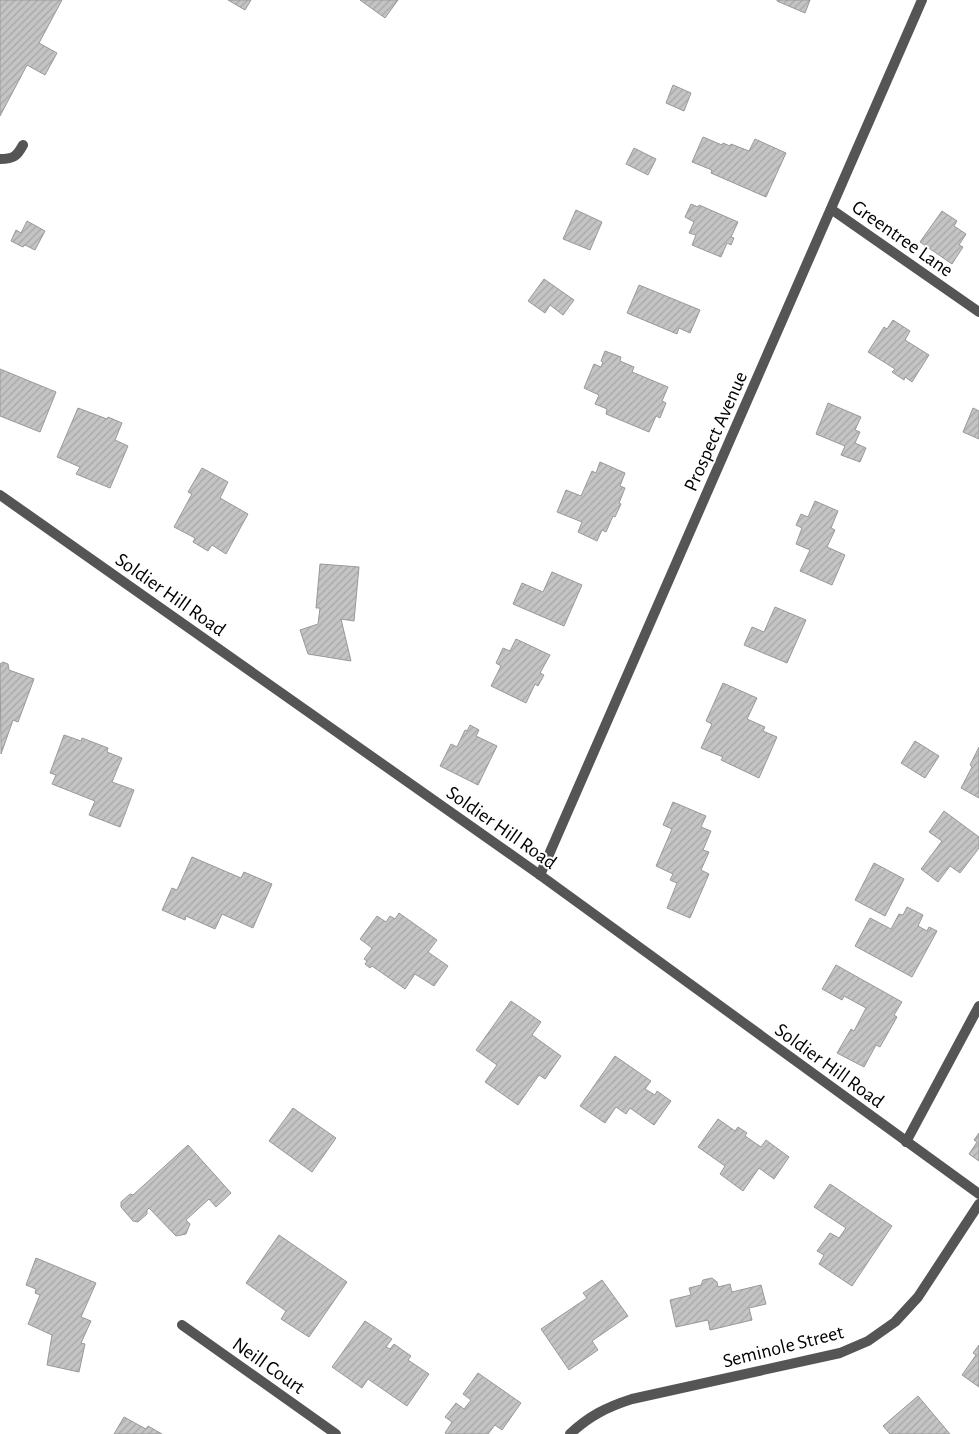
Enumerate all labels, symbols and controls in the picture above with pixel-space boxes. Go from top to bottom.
street label: Greentree Lane [848,197,957,281]
street label: Prospect Avenue [681,368,751,494]
street label: Soldier Hill Road [112,549,229,640]
street label: Soldier Hill Road [443,782,560,873]
street label: Soldier Hill Road [771,1020,888,1112]
street label: Seminole Street [721,1322,846,1372]
street label: Neill Court [229,1334,309,1398]

